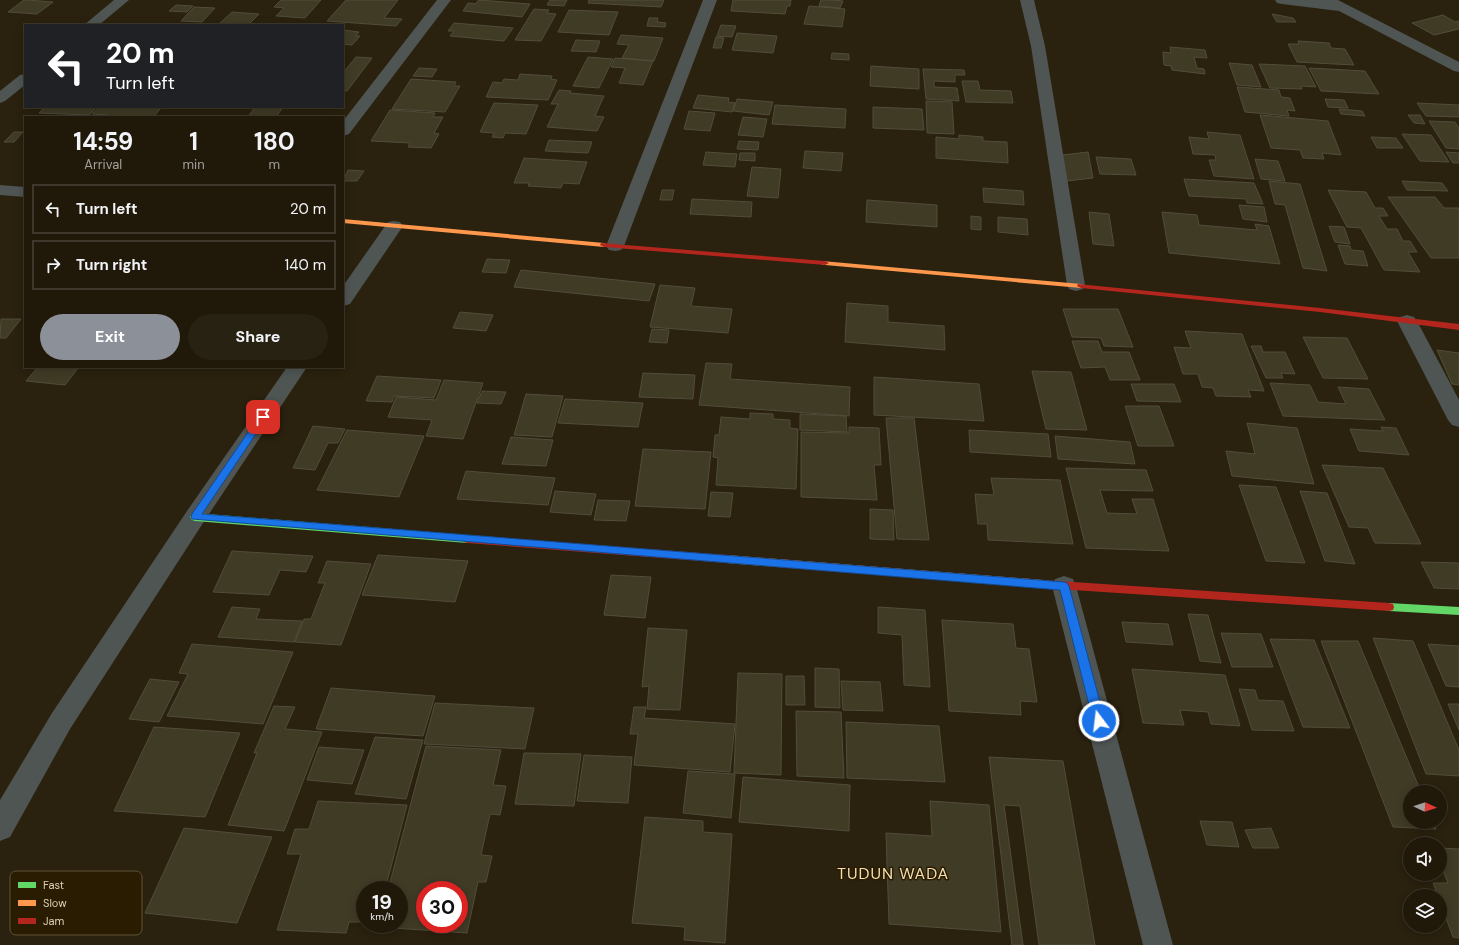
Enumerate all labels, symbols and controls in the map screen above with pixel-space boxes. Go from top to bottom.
text: 20 m [106,35,175,72]
icon: left [40,40,92,92]
text: Turn left [106,71,175,95]
text: 14:59 [73,126,133,157]
text: 1 [189,126,198,157]
text: 180 [254,126,295,157]
text: Arrival [84,156,122,173]
text: min [183,156,205,173]
text: m [269,156,280,173]
icon: left [42,198,64,220]
text: Turn left [76,199,137,219]
text: 20 m [290,199,326,219]
icon: right [42,254,64,276]
text: Turn right [76,255,147,275]
text: 140 m [285,255,326,275]
button: Exit [40,314,180,360]
button: Share [188,314,328,360]
pin [246,400,280,434]
icon: arrive [252,406,274,428]
position arrow [1078,700,1120,742]
north arrow [1403,785,1447,829]
map controls [1403,785,1447,933]
button: sound [1403,837,1447,881]
district label: TUDUN WADA [837,863,949,884]
legend [10,871,142,935]
text: Fast [43,878,64,892]
speed limit sign: 30 [416,881,468,933]
text: 19 [372,889,392,915]
button: layers [1403,889,1447,933]
text: Slow [43,896,67,910]
text: km/h [370,910,394,923]
text: Jam [43,914,64,928]

